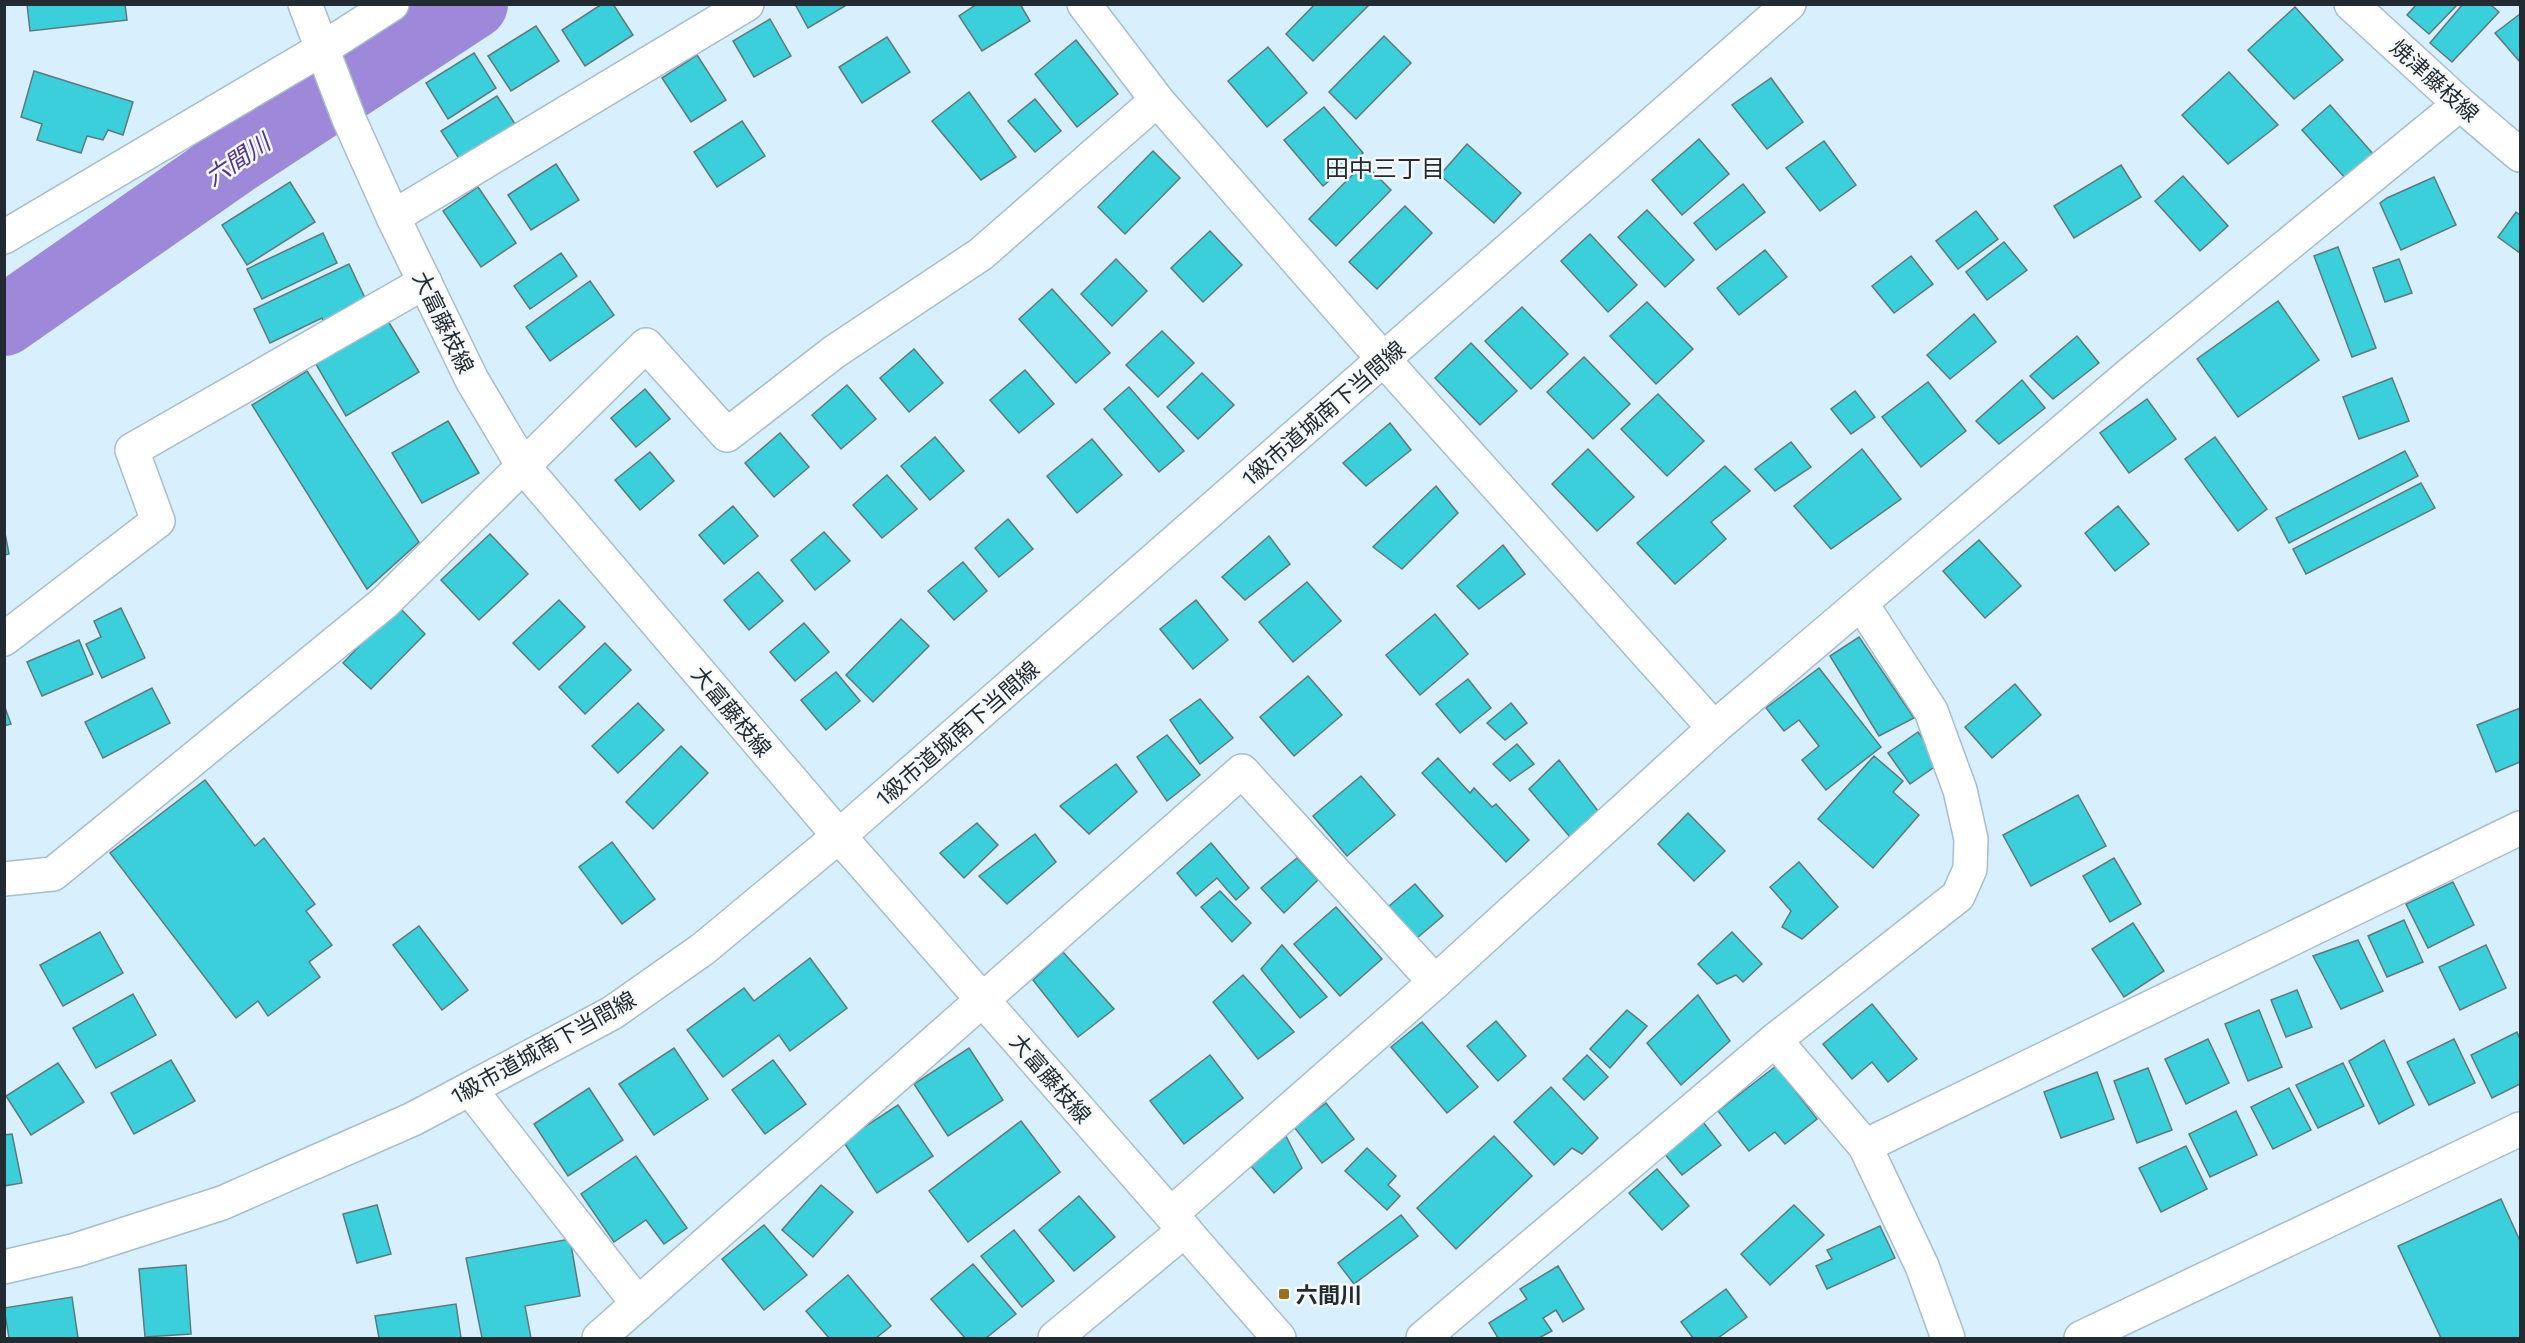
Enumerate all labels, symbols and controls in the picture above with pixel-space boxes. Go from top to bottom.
street label: 焼津藤枝線 [2385,33,2485,127]
water label: 六間川 [199,125,277,191]
district label: 田中三丁目 [1325,153,1445,182]
street label: 大富藤枝線 [408,267,480,377]
street label: 1級市道城南下当間線 [1236,335,1410,491]
street label: 1級市道城南下当間線 [870,655,1044,811]
street label: 大富藤枝線 [686,660,778,762]
street label: 1級市道城南下当間線 [446,985,640,1109]
street label: 大富藤枝線 [1005,1028,1097,1128]
place label: 六間川 [1296,1281,1362,1308]
marker: 六間川 [1277,1287,1291,1301]

